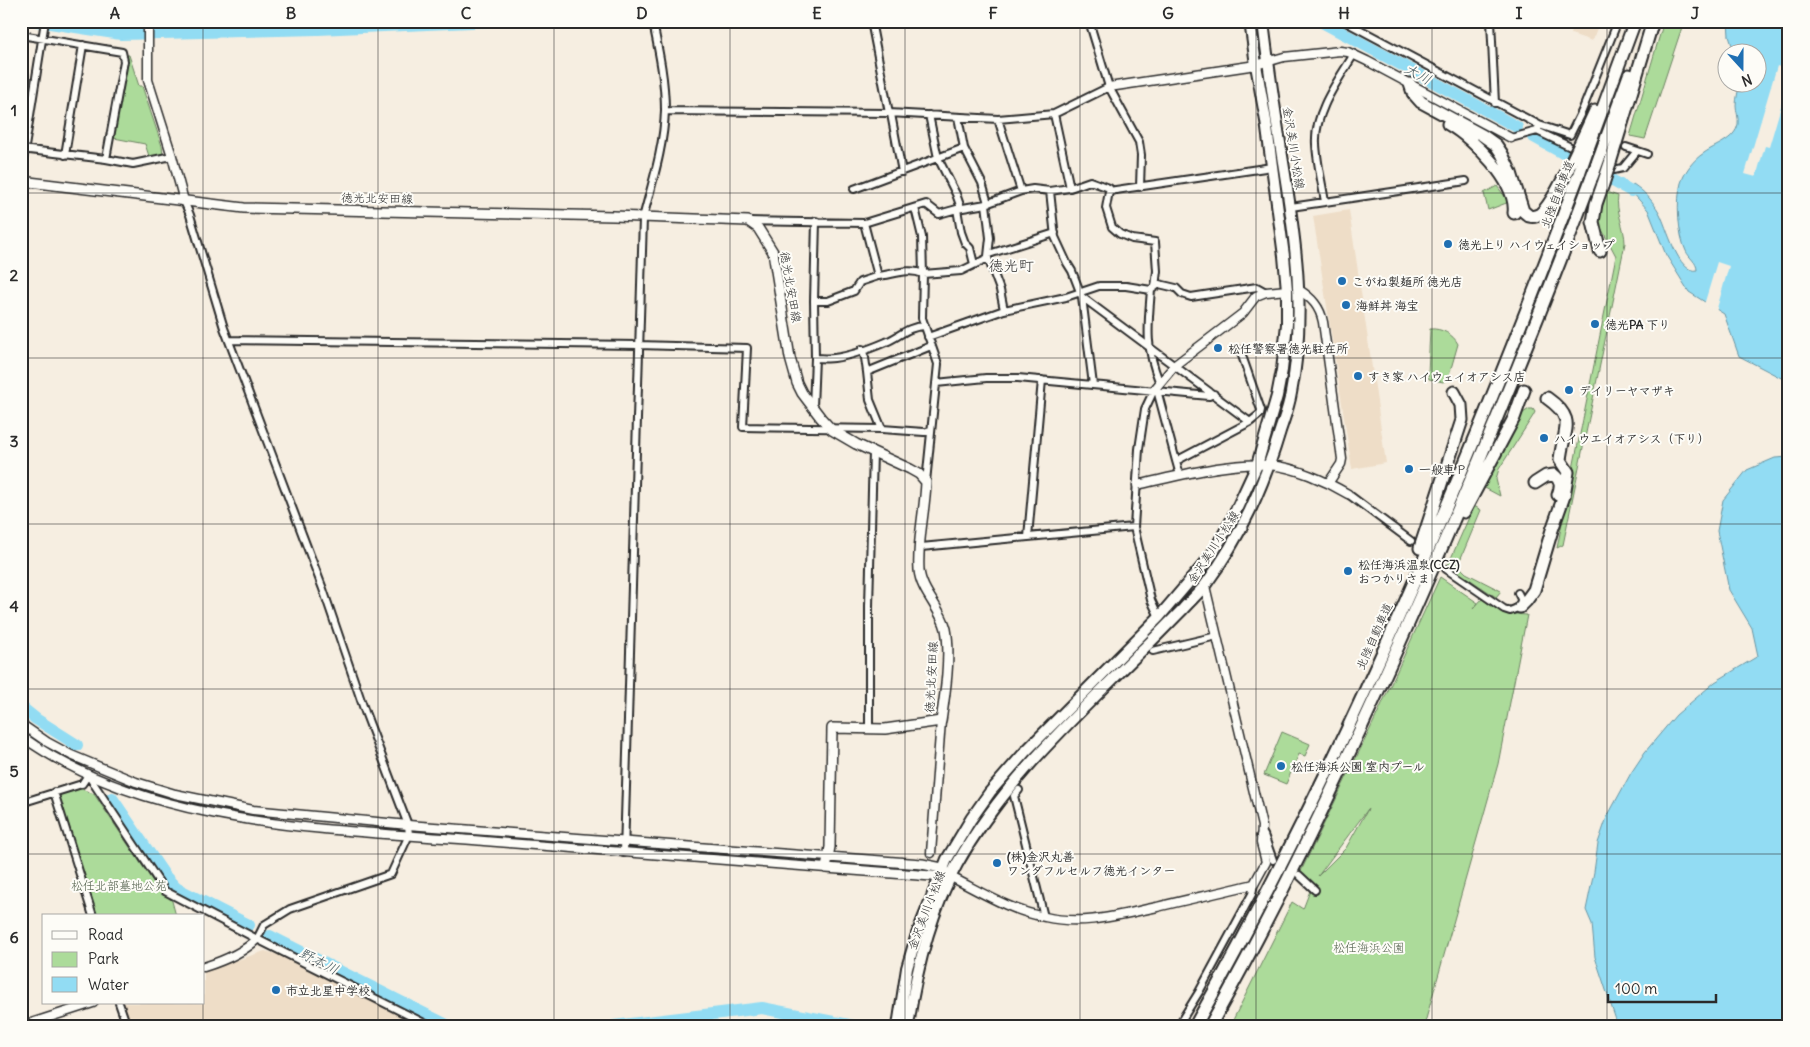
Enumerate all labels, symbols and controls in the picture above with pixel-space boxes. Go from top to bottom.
text: A [110,3,120,23]
text: B [286,3,297,23]
text: C [461,3,472,23]
text: D [636,3,648,23]
text: E [812,3,822,23]
text: F [988,3,998,23]
text: G [1162,3,1174,23]
text: H [1338,3,1350,23]
text: I [1516,3,1523,23]
text: J [1691,3,1700,23]
north arrow [1718,42,1768,92]
water label: 大川 [1401,59,1435,89]
text: N [1739,70,1754,90]
text: 1 [11,100,17,120]
street label: 金沢美川小松線 [1280,105,1308,191]
street label: 北陸自動車道 [1537,158,1577,230]
street label: 徳光北安田線 [341,190,413,206]
place label: 徳光上り ハイウェイショップ [1458,237,1615,252]
marker: 徳光上り ハイウェイショップ [1442,238,1454,250]
street label: 徳光北安田線 [777,250,805,324]
district label: 徳光町 [988,256,1034,275]
text: 2 [10,265,19,285]
place label: こがね製麺所 徳光店 [1352,274,1463,289]
marker: こがね製麺所 徳光店 [1336,275,1348,287]
place label: 海鮮丼 海宝 [1356,298,1419,313]
marker: 海鮮丼 海宝 [1340,299,1352,311]
place label: 徳光PA 下り [1605,317,1670,332]
marker: 徳光PA 下り [1589,318,1601,330]
place label: 松任警察署徳光駐在所 [1228,341,1349,356]
marker: 松任警察署徳光駐在所 [1212,342,1224,354]
place label: すき家 ハイウェイオアシス店 [1368,369,1525,384]
marker: すき家 ハイウェイオアシス店 [1352,370,1364,382]
place label: デイリーヤマザキ [1579,383,1675,398]
marker: デイリーヤマザキ [1563,384,1575,396]
text: 3 [9,431,19,451]
place label: ハイウエイオアシス（下り） [1554,431,1710,446]
marker: ハイウエイオアシス（下り） [1538,432,1550,444]
place label: 一般車Ｐ [1419,462,1467,477]
marker: 一般車Ｐ [1403,463,1415,475]
street label: 金沢美川小松線 [1184,508,1242,586]
place label: 松任海浜温泉(CCZ) おつかりさま [1358,557,1460,586]
marker: 松任海浜温泉(CCZ) おつかりさま [1342,565,1354,577]
text: 4 [9,596,19,616]
street label: 北陸自動車道 [1353,600,1395,672]
street label: 徳光北安田線 [922,641,940,713]
place label: 松任海浜公園 室内プール [1291,759,1425,774]
marker: 松任海浜公園 室内プール [1275,760,1287,772]
text: 5 [9,761,19,781]
place label: (株)金沢丸善 ワンダフルセルフ徳光インター [1007,849,1175,878]
marker: (株)金沢丸善 ワンダフルセルフ徳光インター [991,857,1003,869]
street label: 金沢美川小松線 [904,868,948,952]
park label: 松任北部墓地公苑 [71,878,167,893]
legend [42,914,205,1004]
text: Road [88,925,123,944]
text: 6 [9,927,19,947]
park label: 松任海浜公園 [1333,940,1405,955]
water label: 野本川 [296,943,342,979]
text: Park [88,949,119,968]
scale bar [1608,972,1715,1004]
text: Water [88,975,129,994]
text: 100 m [1615,979,1657,998]
place label: 市立北星中学校 [286,983,370,998]
marker: 市立北星中学校 [270,984,282,996]

